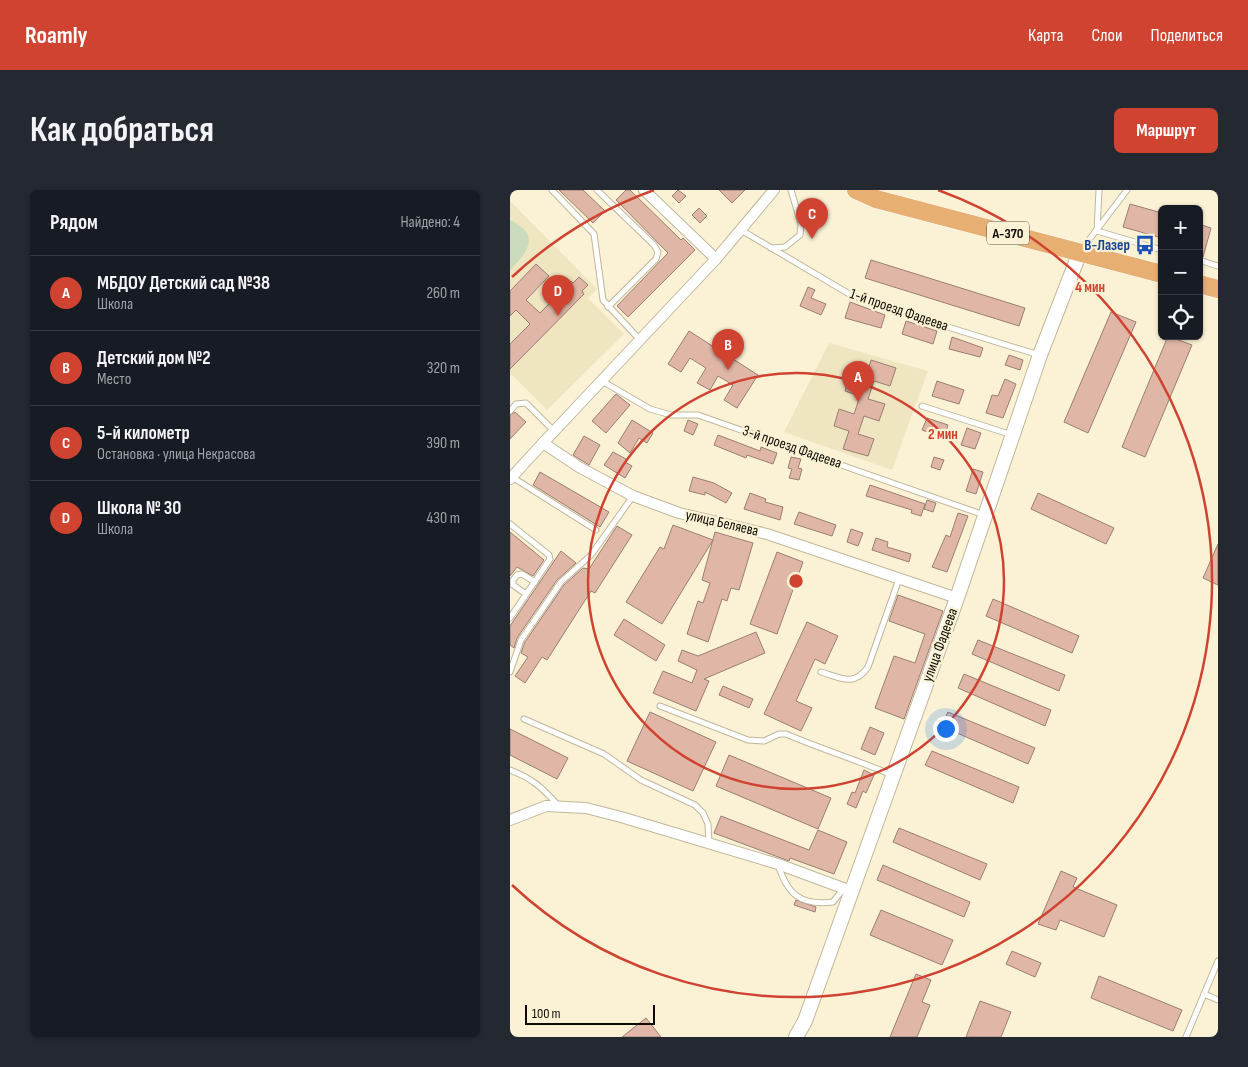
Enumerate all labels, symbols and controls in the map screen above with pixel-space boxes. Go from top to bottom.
text: Roamly [25,21,88,50]
text: Карта [1028,25,1064,46]
text: Слои [1092,25,1123,46]
text: Поделиться [1151,25,1223,46]
button: Маршрут [1114,108,1218,153]
text: Как добраться [30,109,214,152]
pin: C [796,198,828,239]
map controls [1158,205,1203,340]
button: + [1158,205,1203,250]
text: Рядом [50,210,98,235]
text: Найдено: 4 [400,213,460,232]
road number: А-370 [987,222,1029,244]
bus stop icon: В-Лазер [1134,234,1156,256]
place label: В-Лазер [1084,236,1130,255]
button: − [1158,250,1203,295]
text: МБДОУ Детский сад №38 [97,272,270,295]
pin: D [542,275,574,316]
text: 4 мин [1075,278,1105,297]
text: A [62,284,70,303]
text: 260 m [426,284,460,303]
street label: 1-й проезд Фадеева [847,284,951,336]
text: Школа [97,295,133,314]
button: locate [1158,295,1203,340]
pin: B [712,329,744,370]
text: Детский дом №2 [97,347,211,370]
text: B [62,359,70,378]
text: 320 m [427,359,460,378]
pin: A [842,361,874,402]
text: Место [97,370,131,389]
street label: 3-й проезд Фадеева [740,421,844,473]
text: 5-й километр [97,422,190,445]
text: 2 мин [928,425,958,444]
text: C [62,434,70,453]
text: 390 m [426,434,460,453]
text: Остановка · улица Некрасова [97,445,256,464]
text: Школа № 30 [97,497,181,520]
street label: улица Беляева [684,505,760,541]
text: D [62,509,70,528]
text: 430 m [427,509,460,528]
text: Школа [97,520,133,539]
centre of rings [787,572,805,590]
street label: улица Фадеева [918,605,962,684]
your location [933,716,959,742]
scale bar [525,1002,655,1025]
text: 100 m [532,1005,561,1022]

